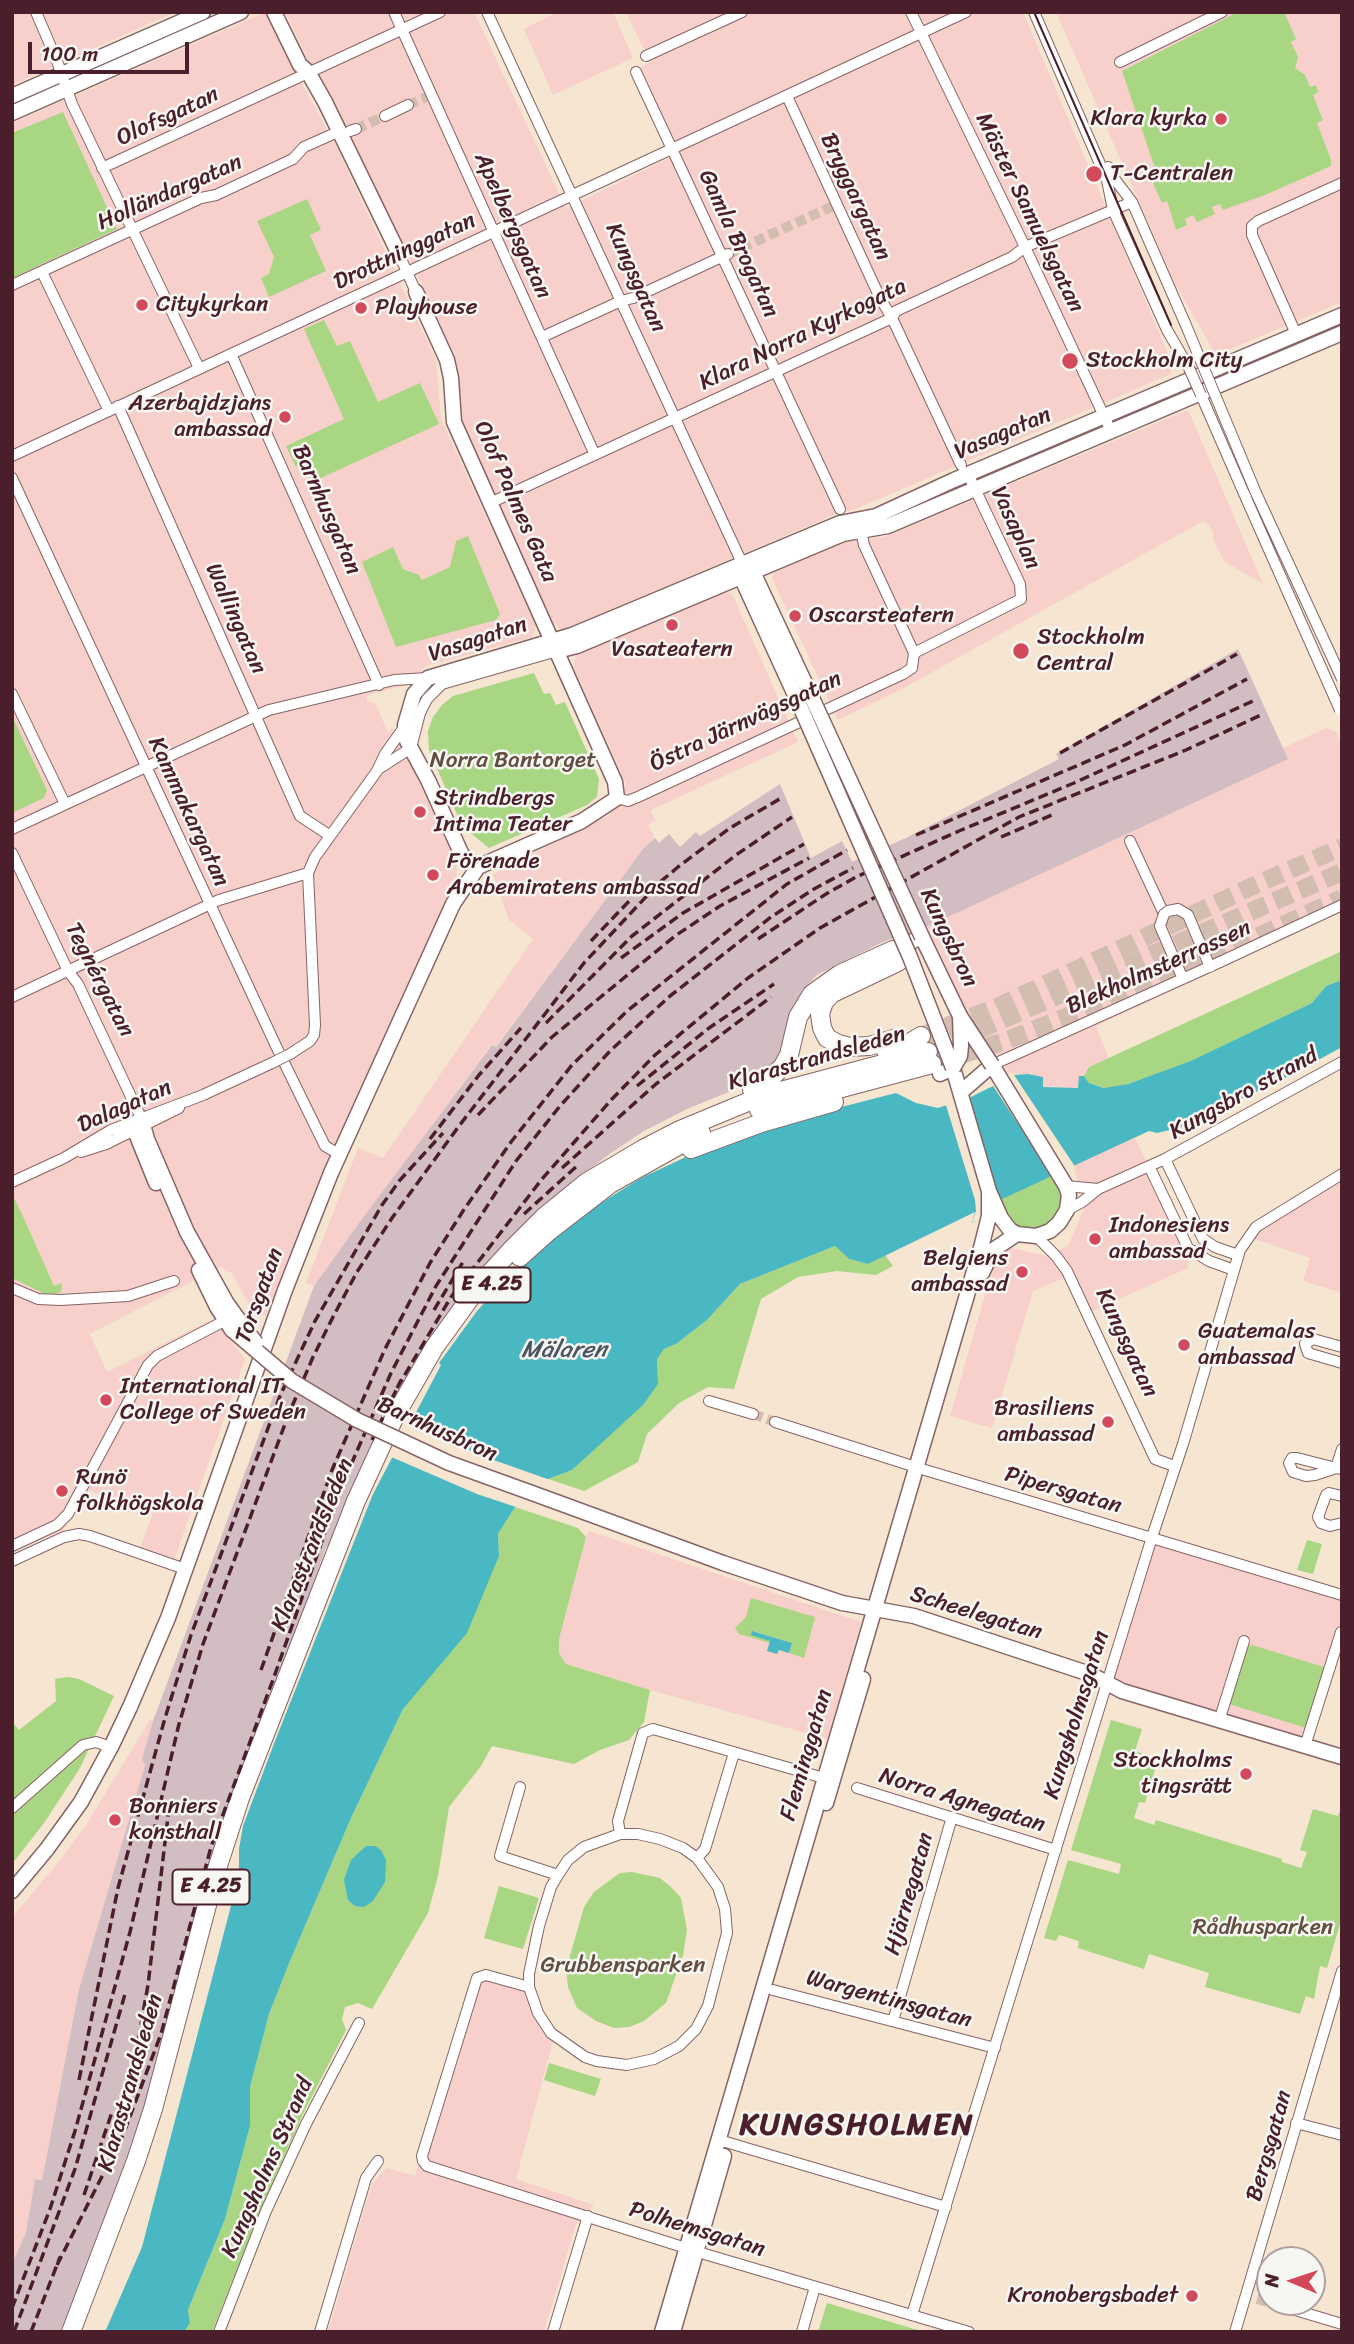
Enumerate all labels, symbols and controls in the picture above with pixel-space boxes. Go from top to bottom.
scale bar [32,28,192,72]
text: 100 m [41,35,98,73]
street label: Olofsgatan [112,81,224,153]
place label: Klara kyrka [1091,105,1207,133]
street label: Mäster Samuelsgatan [969,109,1089,317]
marker: Klara kyrka [1213,111,1229,127]
street label: Bryggargatan [813,129,897,265]
street label: Apelbergsgatan [467,148,557,304]
street label: Holländargatan [93,149,247,237]
place label: T-Centralen [1110,160,1233,188]
marker: T-Centralen [1084,164,1104,184]
street label: Gamla Brogatan [692,166,784,322]
street label: Drottninggatan [330,207,480,297]
street label: Kungsgatan [599,219,671,337]
street label: Klara Norra Kyrkogata [695,273,911,397]
place label: Citykyrkan [156,291,268,319]
place label: Playhouse [375,294,477,322]
marker: Citykyrkan [134,297,150,313]
marker: Playhouse [353,300,369,316]
place label: Stockholm City [1086,347,1242,375]
marker: Stockholm City [1060,351,1080,371]
place label: Azerbajdzjans ambassad [129,390,271,444]
street label: Vasagatan [951,401,1055,467]
marker: Azerbajdzjans ambassad [277,409,293,425]
street label: Olof Palmes Gata [467,417,563,587]
street label: Barnhusgatan [285,441,367,579]
street label: Vasaplan [984,482,1046,574]
street label: Wallingatan [198,559,272,679]
place label: Oscarsteatern [809,602,954,630]
marker: Oscarsteatern [787,608,803,624]
street label: Vasagatan [425,611,531,669]
marker: Vasateatern [664,617,680,633]
place label: Stockholm Central [1037,624,1145,678]
place label: Vasateatern [611,636,733,664]
marker: Stockholm Central [1011,641,1031,661]
street label: Östra Järnvägsgatan [646,665,846,779]
street label: Kammakargatan [141,733,235,891]
park label: Norra Bantorget [430,747,596,775]
place label: Strindbergs Intima Teater [434,785,572,839]
marker: Strindbergs Intima Teater [412,804,428,820]
place label: Förenade Arabemiratens ambassad [447,848,700,902]
marker: Förenade Arabemiratens ambassad [425,867,441,883]
street label: Kungsbron [913,884,983,992]
street label: Blekholmsterrassen [1062,915,1256,1021]
street label: Tegnérgatan [58,918,140,1042]
street label: Klarastrandsleden [725,1020,909,1098]
street label: Kungsbro strand [1165,1042,1323,1146]
street label: Dalagatan [74,1074,176,1140]
place label: Indonesiens ambassad [1109,1212,1229,1266]
marker: Indonesiens ambassad [1087,1231,1103,1247]
street label: Torsgatan [230,1244,290,1348]
place label: Belgiens ambassad [911,1245,1008,1299]
marker: Belgiens ambassad [1014,1264,1030,1280]
road number: E 4.25 [454,1268,530,1302]
street label: Kungsgatan [1089,1284,1163,1402]
place label: Guatemalas ambassad [1198,1318,1315,1372]
water label: Mälaren [521,1337,607,1365]
marker: Guatemalas ambassad [1176,1337,1192,1353]
place label: International IT College of Sweden [120,1373,306,1427]
street label: Barnhusbron [373,1391,501,1469]
marker: International IT College of Sweden [98,1392,114,1408]
place label: Brasiliens ambassad [994,1395,1094,1449]
marker: Brasiliens ambassad [1100,1414,1116,1430]
street label: Klarastrandsleden [266,1455,360,1635]
street label: Pipersgatan [1001,1461,1125,1521]
place label: Runö folkhögskola [76,1464,203,1518]
marker: Runö folkhögskola [54,1483,70,1499]
street label: Scheelegatan [907,1581,1045,1647]
street label: Kungsholmsgatan [1038,1627,1116,1803]
street label: Fleminggatan [775,1686,839,1824]
place label: Stockholms tingsrätt [1114,1747,1232,1801]
street label: Norra Agnegatan [876,1763,1048,1839]
marker: Stockholms tingsrätt [1238,1766,1254,1782]
place label: Bonniers konsthall [129,1793,221,1847]
marker: Bonniers konsthall [107,1812,123,1828]
street label: Hjärnegatan [879,1829,941,1959]
road number: E 4.25 [172,1870,249,1904]
park label: Rådhusparken [1193,1914,1333,1942]
park label: Grubbensparken [540,1952,706,1980]
street label: Wargentinsgatan [803,1965,975,2035]
street label: Klarastrandsleden [92,1991,170,2175]
street label: Kungsholms Strand [216,2074,320,2262]
street label: Bergsgatan [1241,2087,1299,2205]
district label: KUNGSHOLMEN [741,2108,973,2144]
street label: Polhemsgatan [626,2196,768,2264]
north arrow [1256,2246,1326,2316]
text: N [1255,2273,1288,2287]
place label: Kronobergsbadet [1008,2282,1178,2310]
marker: Kronobergsbadet [1184,2288,1200,2304]

